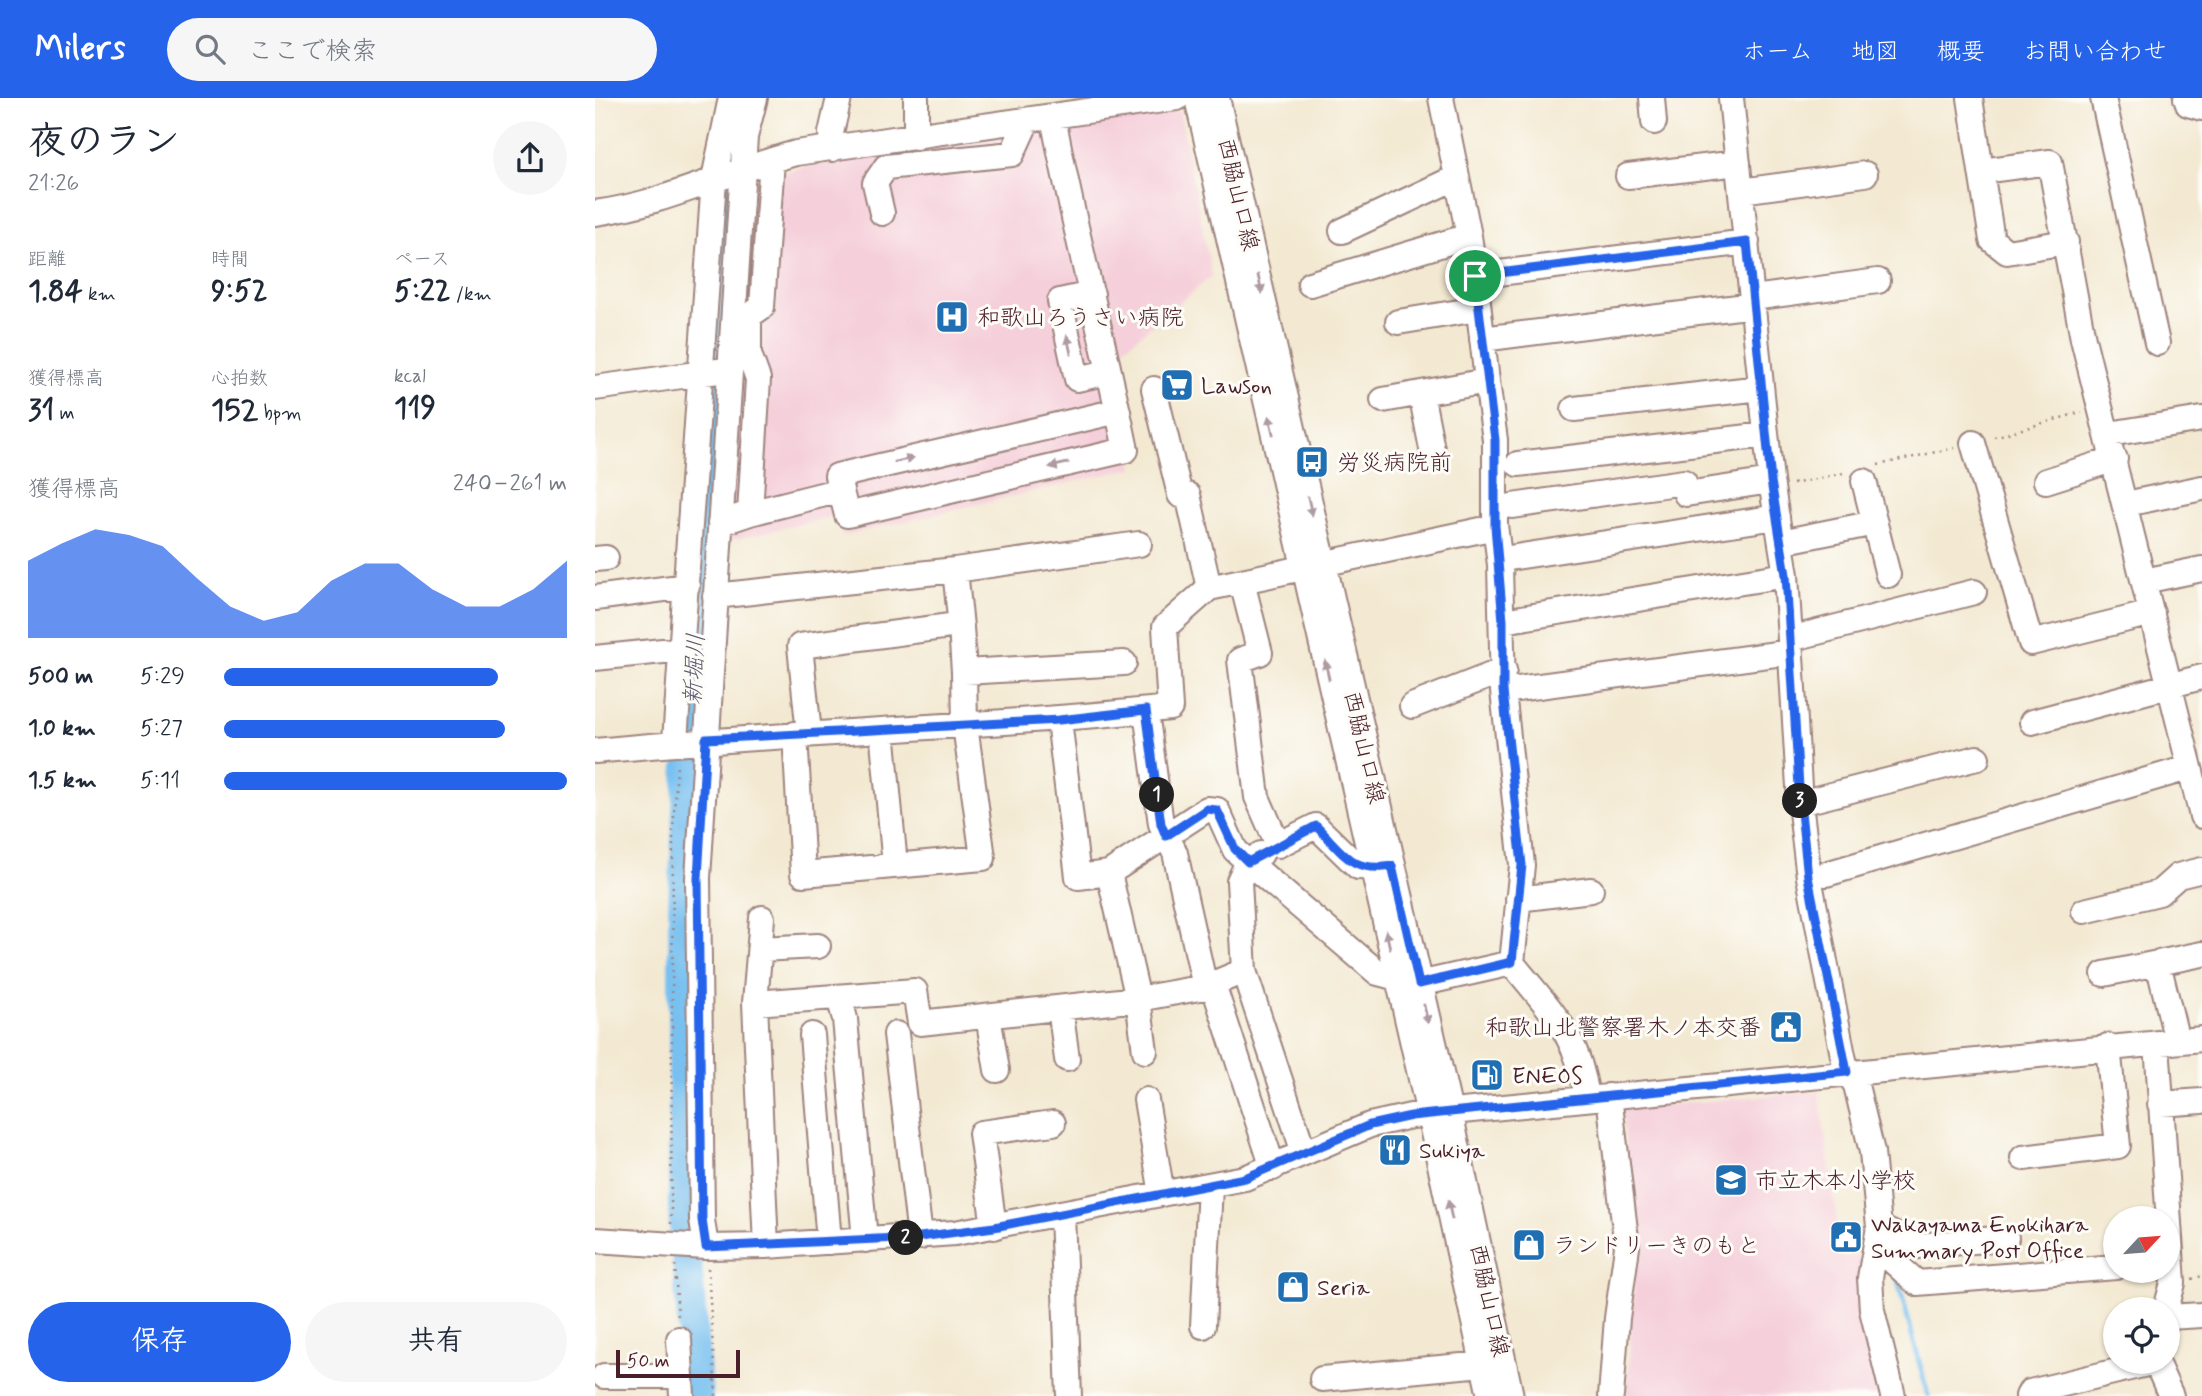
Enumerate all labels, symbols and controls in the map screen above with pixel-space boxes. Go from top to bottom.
search box [167,18,657,81]
text: Milers [35,27,125,71]
icon: search [191,30,229,68]
text: ここで検索 [247,35,377,69]
text: ホーム [1742,37,1813,68]
text: 地図 [1851,37,1899,68]
text: 概要 [1937,37,1985,68]
text: お問い合わせ [2023,37,2167,68]
text: 夜のラン [28,118,180,167]
button: share [493,121,567,195]
street label: 西脇山口線 [1210,135,1265,254]
text: 21:26 [28,169,79,199]
pin [1445,246,1505,306]
text: 距離 [28,247,66,272]
text: 時間 [211,247,249,272]
text: ペース [394,247,450,272]
icon: arrive [1456,257,1494,295]
text: 1.84 [28,272,83,311]
text: 9:52 [211,272,268,311]
text: 5:22 [394,272,451,311]
one-way arrow [1254,273,1265,295]
text: km [83,282,116,307]
text: /km [451,282,492,307]
hospital icon: 和歌山ろうさい病院 [933,298,971,336]
place label: 和歌山ろうさい病院 [977,304,1184,334]
one-way arrow [1064,334,1075,356]
text: kcal [394,364,426,389]
text: 獲得標高 [28,366,104,391]
text: 心拍数 [211,366,268,391]
supermarket icon: Lawson [1158,366,1196,404]
place label: Lawson [1201,372,1272,402]
text: 119 [394,389,436,428]
text: 31 [28,391,54,430]
text: 152 [211,391,258,430]
text: m [54,401,75,426]
text: bpm [258,401,302,426]
one-way arrow [1265,414,1276,436]
bus stop icon: 労災病院前 [1293,443,1331,481]
place label: 労災病院前 [1337,449,1452,479]
one-way arrow [893,455,915,466]
one-way arrow [1048,460,1070,471]
text: 240–261 m [453,469,567,499]
text: 獲得標高 [28,475,120,505]
one-way arrow [1305,495,1316,517]
water label: 新堀川 [678,632,713,706]
one-way arrow [1321,659,1332,681]
text: 500 m [28,662,93,692]
text: 5:29 [140,662,185,692]
street label: 西脇山口線 [1336,688,1391,807]
text: 1.0 km [28,714,96,744]
text: 5:27 [140,714,183,744]
text: 1.5 km [28,766,97,796]
text: 5:11 [140,766,180,796]
pin: 1 [1139,778,1175,812]
text: 1 [1152,782,1161,807]
pin: 3 [1783,784,1817,818]
text: 3 [1795,788,1804,813]
one-way arrow [1382,929,1393,951]
one-way arrow [1421,1003,1432,1025]
public building icon: 和歌山北警察署木ノ本交番 [1767,1008,1805,1046]
place label: 和歌山北警察署木ノ本交番 [1485,1014,1761,1044]
fuel station icon: ENEOS [1468,1056,1506,1094]
place label: ENEOS [1512,1062,1583,1092]
restaurant icon: Sukiya [1376,1131,1414,1169]
place label: Sukiya [1419,1137,1485,1167]
school or university icon: 市立木本小学校 [1712,1161,1750,1199]
place label: 市立木本小学校 [1755,1167,1916,1197]
one-way arrow [1444,1198,1455,1220]
north arrow [2103,1206,2181,1283]
map controls [2103,1206,2180,1374]
place label: Wakayama Enokihara Summary Post Office [1871,1211,2089,1267]
public building icon: Wakayama Enokihara Summary Post Office [1827,1218,1865,1256]
pin: 2 [889,1220,923,1256]
text: 2 [901,1225,910,1250]
shop icon: ランドリーきのもと [1510,1226,1548,1264]
place label: ランドリーきのもと [1553,1232,1760,1262]
street label: 西脇山口線 [1461,1241,1515,1360]
shop icon: Seria [1274,1268,1312,1306]
place label: Seria [1317,1274,1370,1304]
button: locate [2103,1297,2180,1374]
button: 保存 [28,1302,291,1382]
button: 共有 [305,1302,567,1382]
scale bar [616,1347,740,1379]
text: 50 m [627,1349,670,1374]

